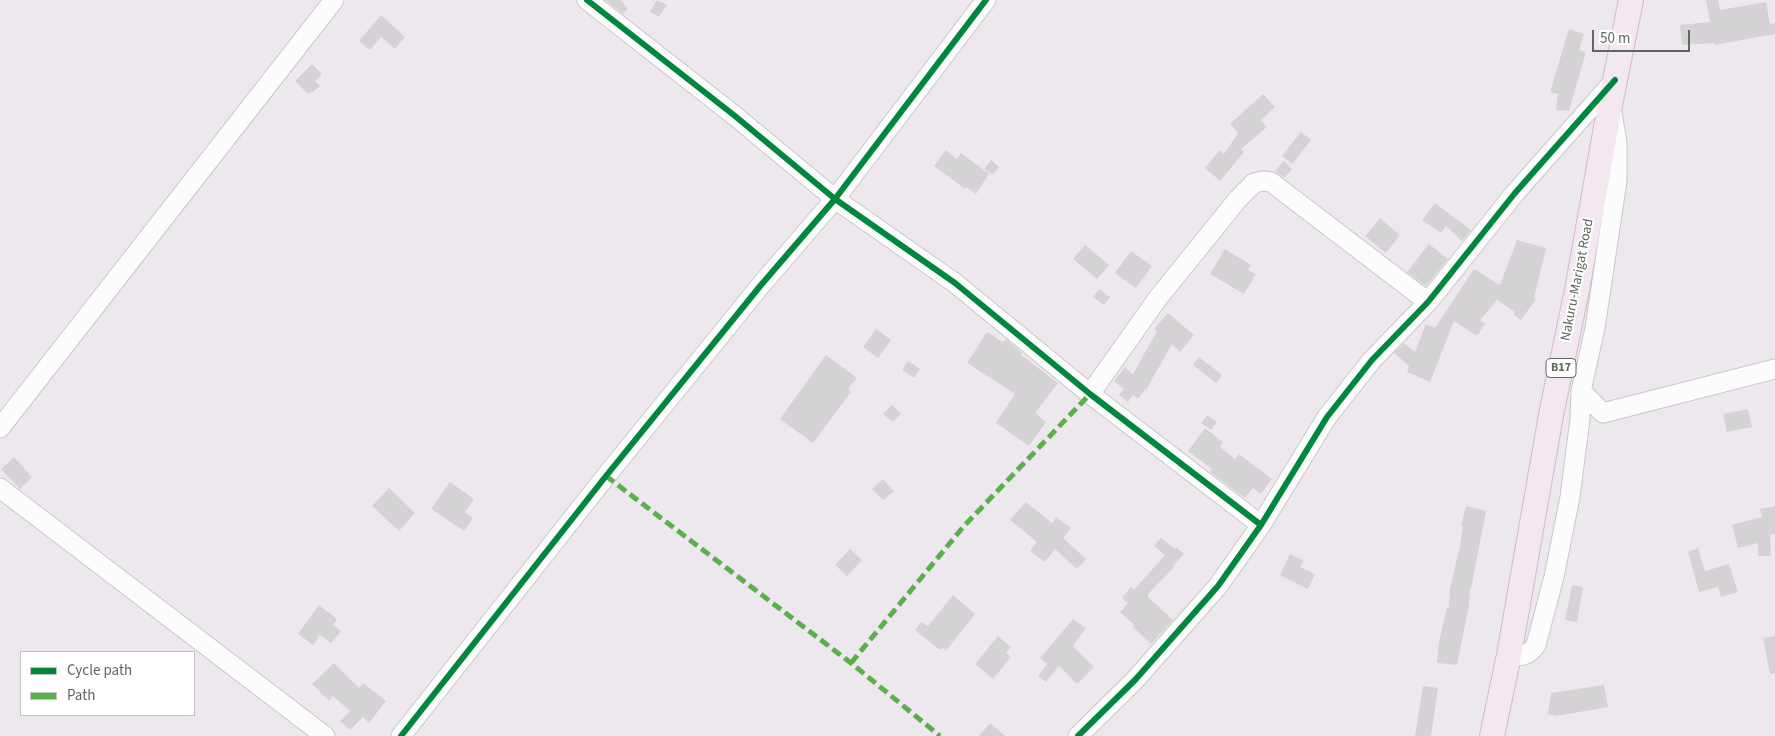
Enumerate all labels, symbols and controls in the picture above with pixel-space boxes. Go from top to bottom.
scale bar [1595,20,1692,52]
text: 50 m [1600,28,1630,49]
street label: Nakuru-Marigat Road [1558,217,1598,343]
road number: B17 [1546,358,1576,378]
legend [20,651,195,716]
text: Cycle path [67,660,132,681]
text: Path [67,685,95,706]

